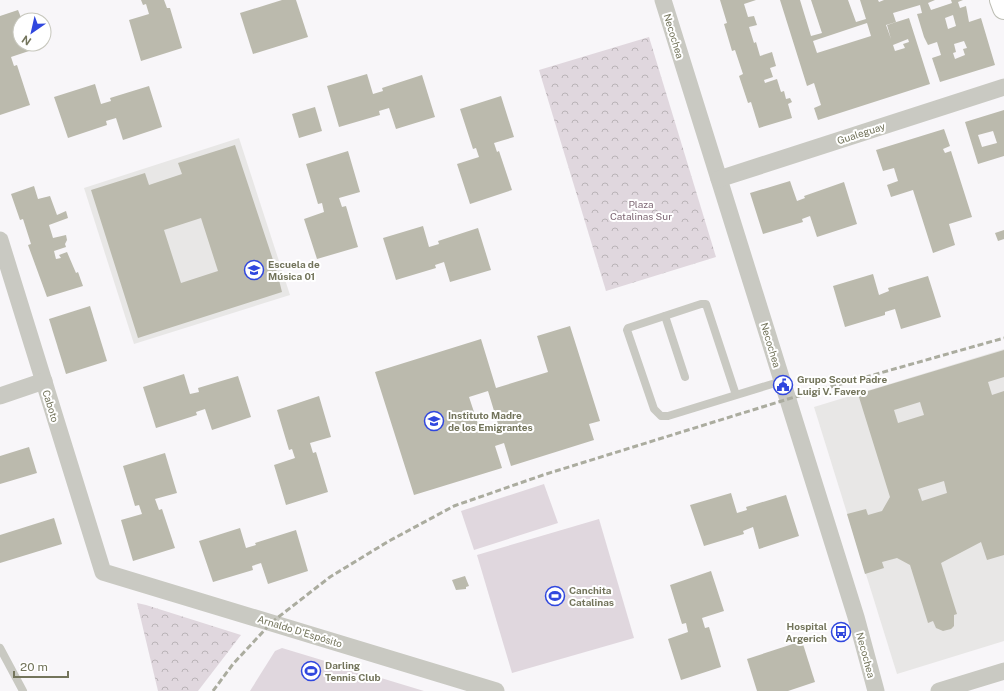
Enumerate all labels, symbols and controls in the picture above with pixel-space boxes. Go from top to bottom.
north arrow [12,12,52,52]
street label: Necochea [661,12,687,60]
text: N [19,33,33,48]
street label: Gualeguay [836,119,887,146]
park label: Plaza Catalinas Sur [610,198,672,222]
place label: Escuela de Música 01 [268,258,320,282]
school or university icon: Escuela de Música 01 [243,259,265,281]
street label: Necochea [758,321,784,369]
place label: Grupo Scout Padre Luigi V. Favero [797,373,887,397]
public building icon: Grupo Scout Padre Luigi V. Favero [772,374,794,396]
street label: Caboto [40,388,62,424]
place label: Instituto Madre de los Emigrantes [448,409,533,433]
school or university icon: Instituto Madre de los Emigrantes [423,410,445,432]
place label: Canchita Catalinas [569,584,614,608]
sports icon: Canchita Catalinas [544,585,566,607]
street label: Arnaldo D'Espósito [256,612,344,650]
place label: Hospital Argerich [786,620,827,644]
bus stop icon: Hospital Argerich [830,621,852,643]
street label: Necochea [854,631,878,679]
scale bar [14,653,68,679]
place label: Darling Tennis Club [325,659,381,683]
text: 20 m [20,660,48,674]
sports icon: Darling Tennis Club [300,660,322,682]

